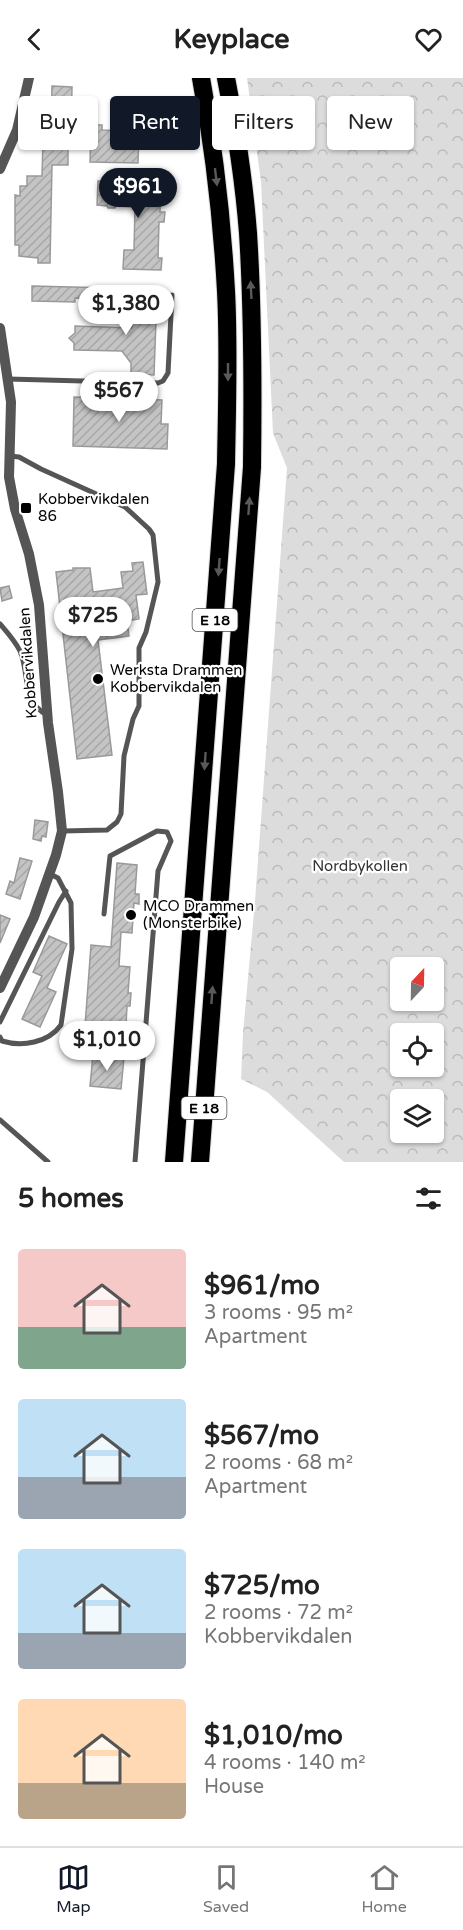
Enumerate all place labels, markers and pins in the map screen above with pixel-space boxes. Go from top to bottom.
pin: $961 [102,168,174,219]
pin: $1,380 [77,285,175,336]
pin: $567 [83,372,155,423]
place label: Kobbervikdalen 86 [38,490,149,525]
marker: Kobbervikdalen 86 [19,501,33,515]
pin: $725 [57,597,129,648]
place label: Werksta Drammen Kobbervikdalen [110,661,243,696]
marker: Werksta Drammen Kobbervikdalen [91,672,105,686]
place label: MCO Drammen (Monsterbike) [143,897,254,932]
marker: MCO Drammen (Monsterbike) [124,908,138,922]
pin: $1,010 [58,1021,156,1072]

